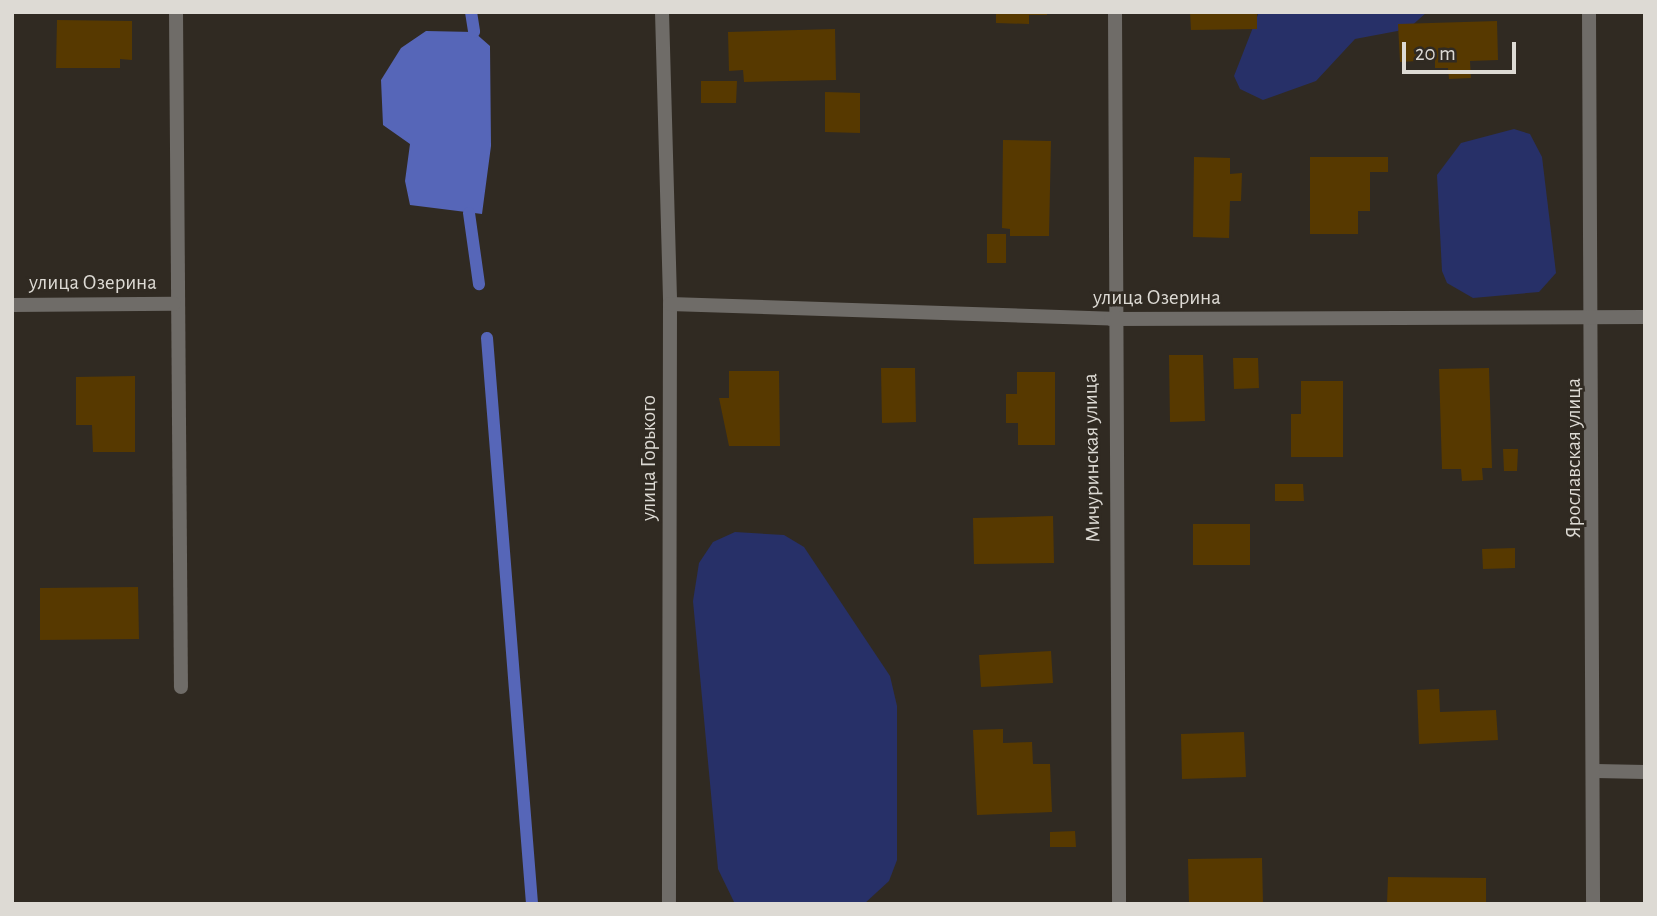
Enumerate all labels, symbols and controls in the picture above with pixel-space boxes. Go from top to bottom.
scale bar [1405,28,1519,72]
text: 20 m [1415,43,1456,64]
street label: улица Озерина [29,270,157,296]
street label: улица Озерина [1093,285,1221,311]
street label: Мичуринская улица [1078,373,1106,543]
street label: Ярославская улица [1561,378,1587,538]
street label: улица Горького [636,395,662,521]

